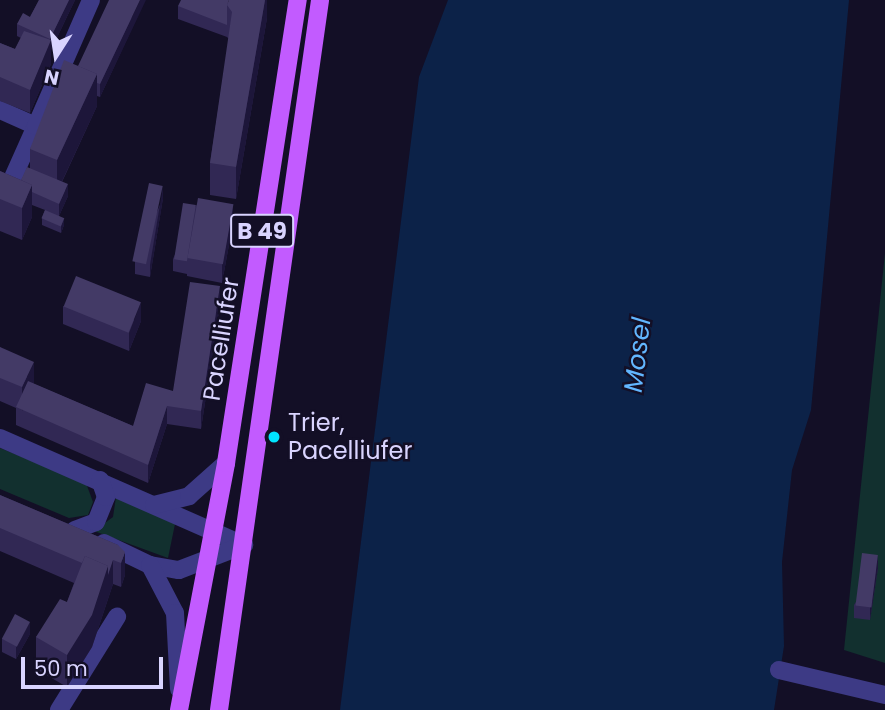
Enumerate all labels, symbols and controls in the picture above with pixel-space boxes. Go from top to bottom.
north arrow [21,21,91,91]
text: N [42,62,61,92]
road number: B 49 [229,212,295,250]
street label: Pacelliufer [197,275,245,403]
water label: Mosel [618,316,658,394]
place label: Trier, Pacelliufer [288,409,412,465]
marker: Trier, Pacelliufer [266,429,282,445]
scale bar [24,644,166,688]
text: 50 m [34,654,88,683]

